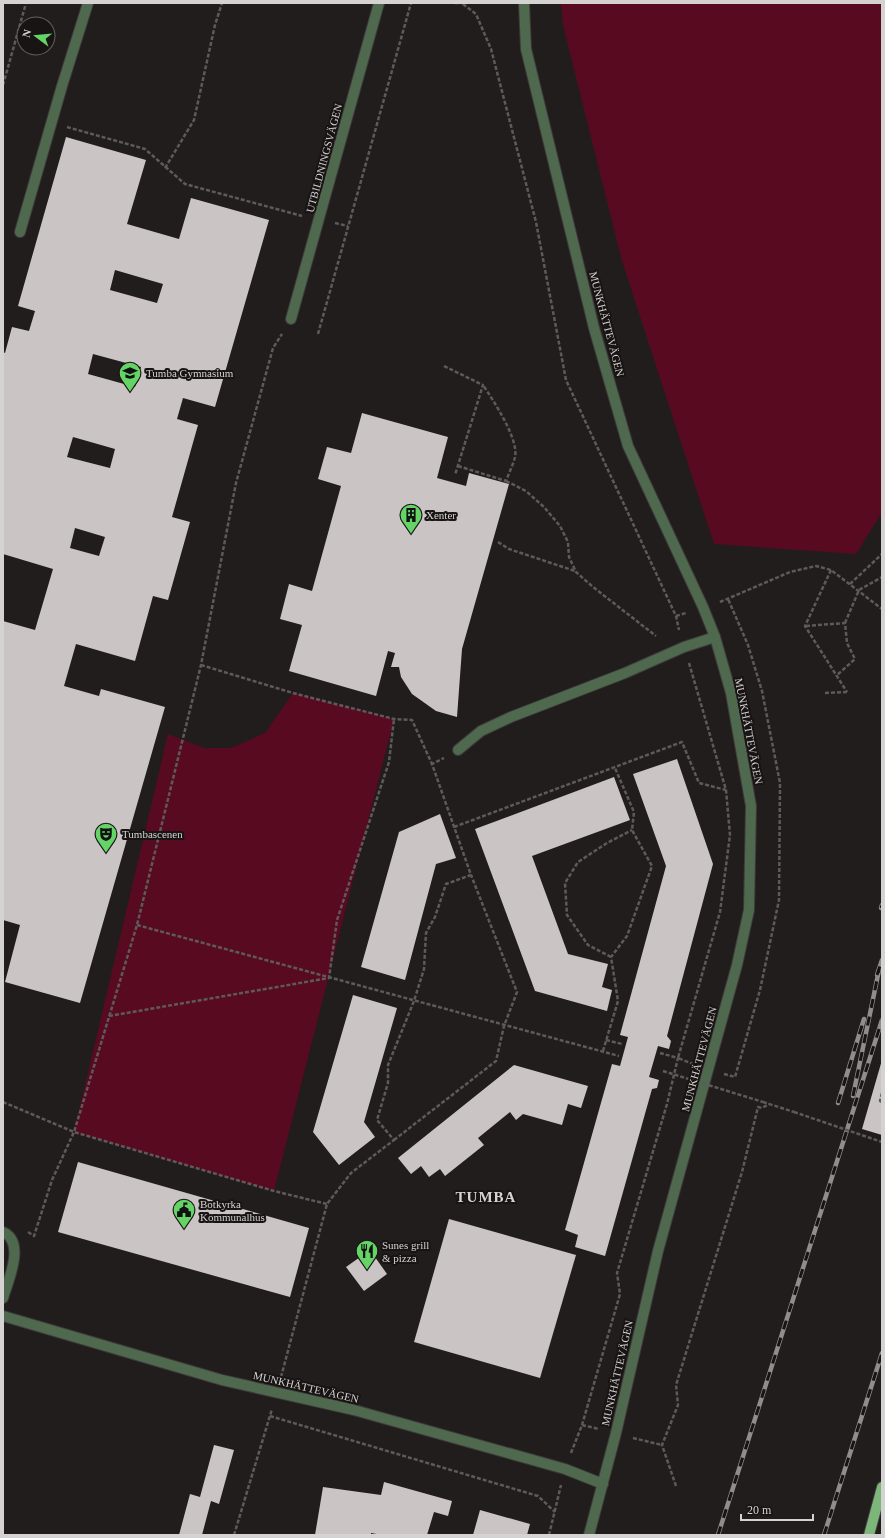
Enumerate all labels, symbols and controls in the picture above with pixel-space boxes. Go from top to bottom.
north arrow [16,16,56,56]
text: N [20,28,33,39]
street label: UTBILDNINGSVÄGEN [304,102,344,214]
street label: MUNKHÄTTEVÄGEN [587,270,627,378]
school or university icon: Tumba Gymnasium [117,360,143,393]
place label: Tumba Gymnasium [146,367,234,379]
building icon: Xenter [398,502,424,535]
place label: Xenter [426,509,456,521]
street label: MUNKHÄTTEVÄGEN [733,677,765,785]
theatre icon: Tumbascenen [93,821,119,854]
place label: Tumbascenen [122,828,183,840]
street label: MUNKHÄTTEVÄGEN [679,1005,719,1113]
district label: TUMBA [456,1189,516,1205]
public building icon: Botkyrka Kommunalhus [171,1197,197,1230]
place label: Botkyrka Kommunalhus [200,1198,265,1223]
restaurant icon: Sunes grill & pizza [354,1238,380,1271]
place label: Sunes grill & pizza [382,1239,429,1264]
street label: MUNKHÄTTEVÄGEN [599,1319,635,1427]
street label: MUNKHÄTTEVÄGEN [252,1369,360,1405]
scale bar [741,1496,813,1522]
text: 20 m [747,1503,772,1517]

